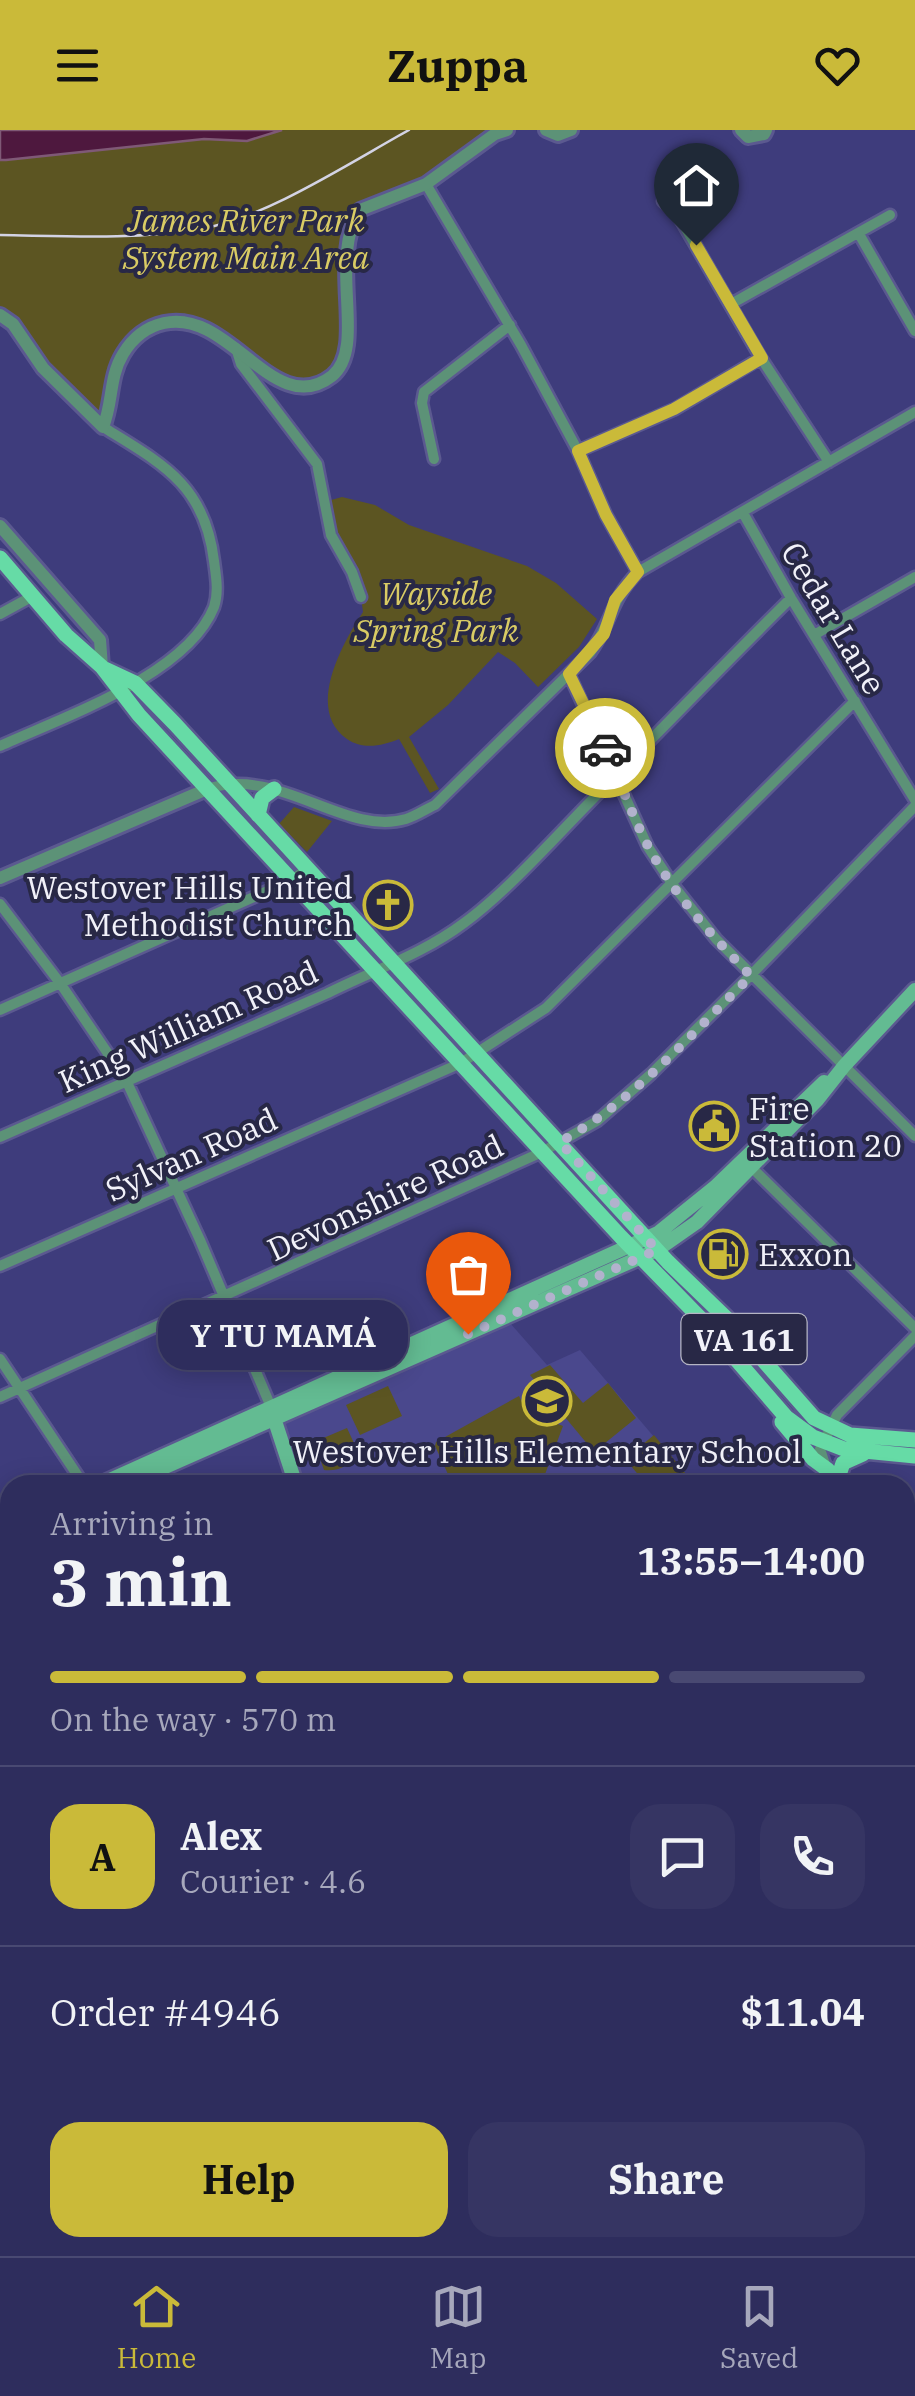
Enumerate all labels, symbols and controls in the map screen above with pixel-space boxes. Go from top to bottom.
text: Zuppa [387,36,528,94]
icon: menu [50,38,105,93]
icon: heart [810,38,865,93]
pin [654,143,739,246]
icon: home [669,158,724,213]
park label: James River Park System Main Area [122,199,370,278]
street label: Cedar Lane [772,534,896,702]
park label: Wayside Spring Park [353,572,518,651]
courier [555,698,655,798]
icon: car [578,721,633,776]
place label: Westover Hills United Methodist Church [27,866,353,945]
church icon: Westover Hills United Methodist Church [362,879,414,931]
street label: King William Road [52,950,324,1102]
place label: Fire Station 20 [749,1087,902,1166]
street label: Sylvan Road [98,1097,284,1211]
public building icon: Fire Station 20 [688,1100,740,1152]
street label: Devonshire Road [260,1124,510,1270]
fuel station icon: Exxon [697,1228,749,1280]
pin [426,1232,511,1335]
place label: Exxon [758,1233,852,1275]
icon: bag [441,1247,496,1302]
callout: Y TU MAMÁ [158,1299,408,1369]
text: Y TU MAMÁ [190,1314,376,1356]
road number: VA 161 [682,1314,806,1364]
school or university icon: Westover Hills Elementary School [521,1375,573,1427]
place label: Westover Hills Elementary School [292,1430,802,1472]
text: Arriving in [50,1502,213,1544]
text: 13:55–14:00 [637,1536,865,1585]
text: 3 min [50,1539,232,1624]
text: On the way · 570 m [50,1698,336,1740]
button: chat [630,1804,735,1909]
button: phone [760,1804,865,1909]
text: Alex [180,1811,262,1860]
text: A [89,1832,116,1881]
text: Courier · 4.6 [180,1860,366,1902]
text: Order #4946 [50,1987,281,2036]
text: $11.04 [740,1987,865,2036]
button: Help [50,2122,448,2237]
button: Share [468,2122,865,2237]
tab: Home [117,2279,196,2376]
tab: Map [430,2279,487,2376]
tab: Saved [720,2279,798,2376]

